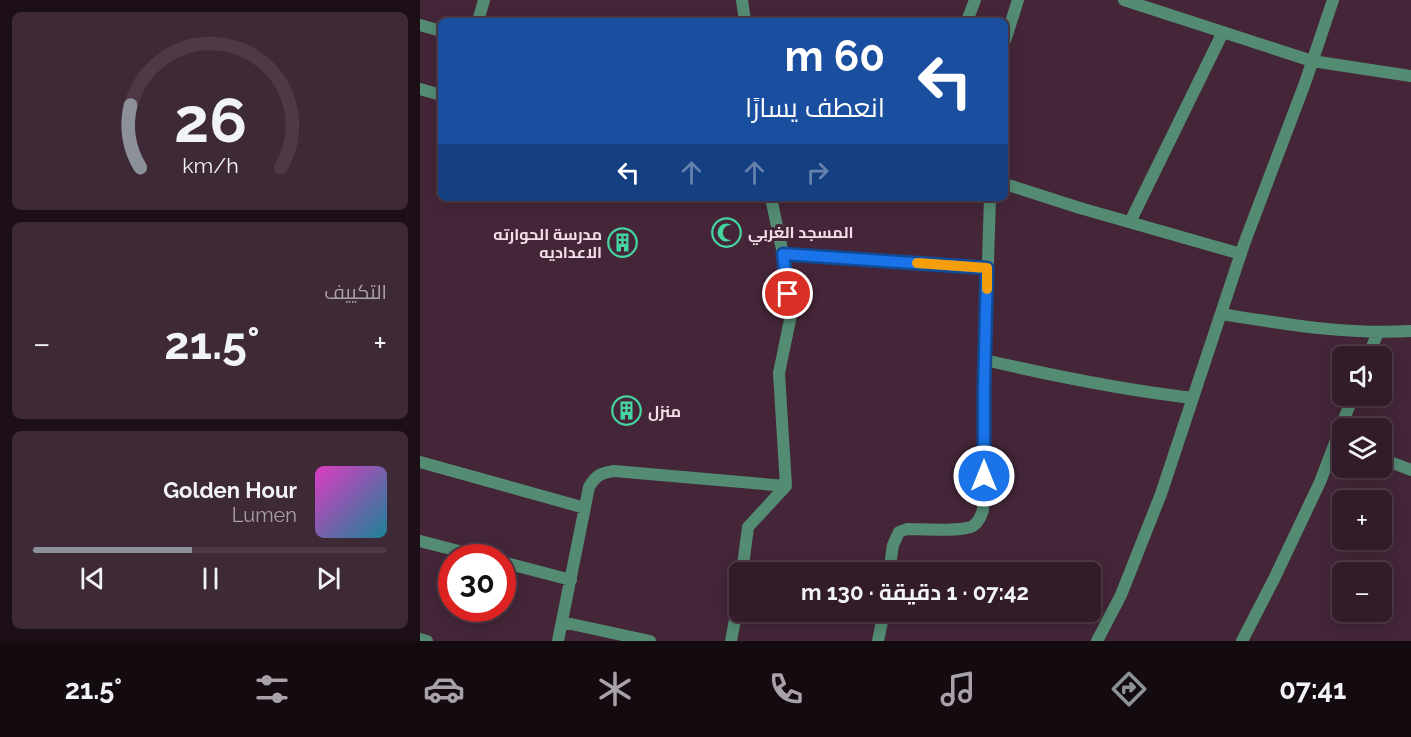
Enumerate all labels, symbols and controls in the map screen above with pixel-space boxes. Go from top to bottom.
text: 60 m [785,32,885,81]
icon: left [906,42,984,120]
text: 26 [173,83,247,157]
text: انعطف يسارًا [745,92,885,123]
text: km/h [182,153,238,178]
icon: left [612,156,645,189]
icon: ahead [675,156,708,189]
icon: ahead [738,156,771,189]
icon: right [801,156,834,189]
mosque icon: المسجد الغربي [711,216,743,248]
place label: المسجد الغربي [748,223,853,245]
place label: مدرسة الحوارته الاعداديه [493,225,602,262]
building icon: مدرسة الحوارته الاعداديه [607,227,639,259]
pin [762,268,813,319]
icon: arrive [771,277,804,310]
text: التكييف [324,280,387,304]
text: 21.5° [164,317,260,370]
text: − [33,324,51,363]
text: + [373,324,387,363]
map controls [1332,346,1392,622]
button: sound [1332,346,1392,406]
building icon: منزل [611,395,643,427]
place label: منزل [648,402,681,421]
button: layers [1332,418,1392,478]
position arrow [952,444,1016,508]
text: Golden Hour [163,477,297,503]
button: + [1332,490,1392,550]
text: Lumen [232,503,297,527]
speed limit sign: 30 [438,544,516,622]
icon: previous [76,562,109,595]
icon: pause [194,562,227,595]
icon: next [312,562,345,595]
button: − [1332,562,1392,622]
text: 07:42 · 1 دقيقة · 130 m [801,579,1029,605]
icon: filters [251,668,293,710]
icon: car [423,668,465,710]
icon: climate [594,668,636,710]
icon: phone [765,668,807,710]
icon: music [937,668,979,710]
icon: directions [1108,668,1150,710]
text: 21.5° [65,674,122,705]
text: 07:41 [1279,674,1346,705]

